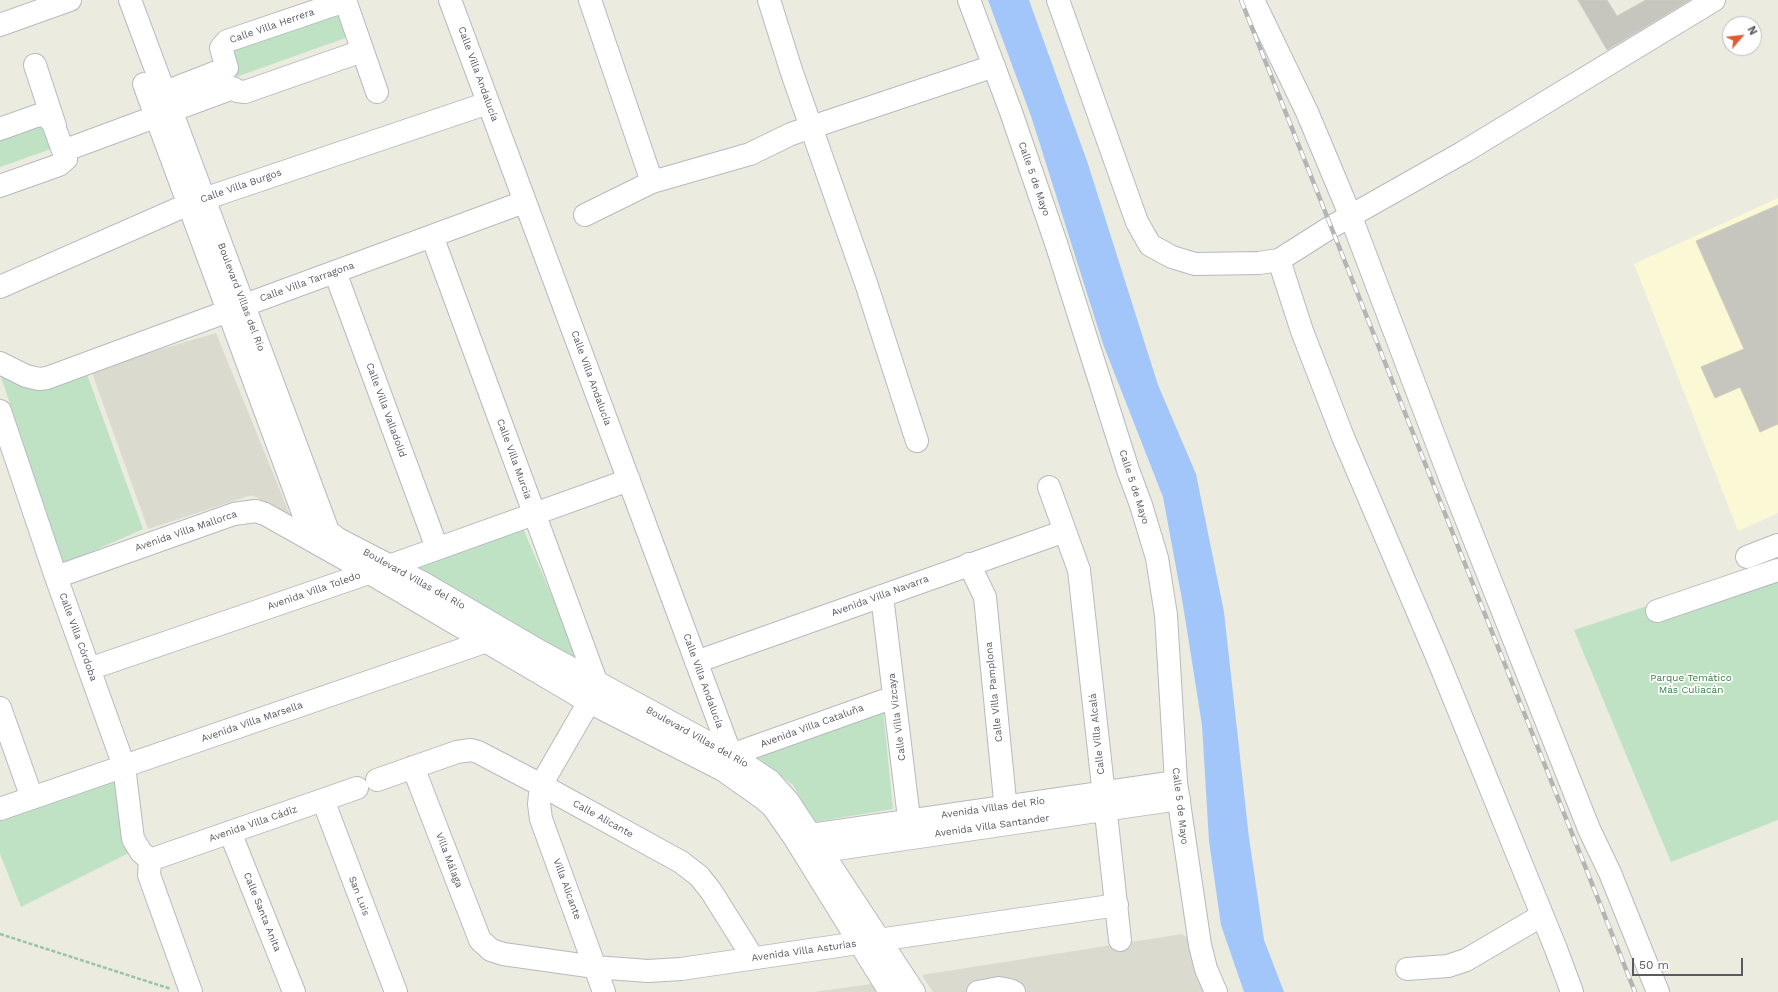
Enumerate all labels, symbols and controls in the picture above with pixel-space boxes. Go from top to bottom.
street label: Calle Villa Herrera [228,6,316,46]
north arrow [1722,16,1762,56]
text: N [1745,24,1760,37]
street label: Calle Villa Andalucía [455,25,501,123]
street label: Calle 5 de Mayo [1016,140,1052,218]
street label: Calle Villa Burgos [199,166,283,206]
street label: Boulevard Villas del Río [215,241,267,353]
street label: Calle Villa Tarragona [258,259,356,305]
street label: Calle Villa Andalucía [568,329,614,427]
street label: Calle Villa Valladolid [363,361,409,459]
street label: Calle Villa Murcia [494,417,534,501]
street label: Calle 5 de Mayo [1116,448,1152,526]
street label: Avenida Villa Mallorca [133,508,239,554]
street label: Boulevard Villas del Río [361,546,467,612]
street label: Avenida Villa Toledo [266,569,362,613]
street label: Avenida Villa Navarra [830,573,930,619]
street label: Calle Villa Córdoba [56,591,100,683]
street label: Calle Villa Andalucía [680,632,726,730]
street label: Calle Villa Pamplona [983,641,1005,743]
street label: Calle Villa Vizcaya [886,672,908,762]
park label: Parque Temático Más Culiacán [1650,672,1732,696]
street label: Calle Villa Alcalá [1087,693,1107,775]
street label: Avenida Villa Marsella [200,699,304,745]
street label: Avenida Villa Cataluña [759,702,865,750]
street label: Boulevard Villas del Río [644,704,750,770]
street label: Calle 5 de Mayo [1169,767,1191,845]
street label: Avenida Villas del Río [940,795,1046,821]
street label: Calle Alicante [571,797,635,841]
street label: Avenida Villa Cádiz [207,803,299,845]
street label: Avenida Villa Santander [934,812,1050,840]
street label: Villa Málaga [433,831,465,889]
street label: Villa Alicante [550,857,584,921]
street label: Calle Santa Anita [241,871,283,953]
street label: San Luis [346,874,372,918]
street label: Avenida Villa Asturias [751,938,857,964]
scale bar [1634,950,1745,976]
text: 50 m [1639,958,1669,972]

